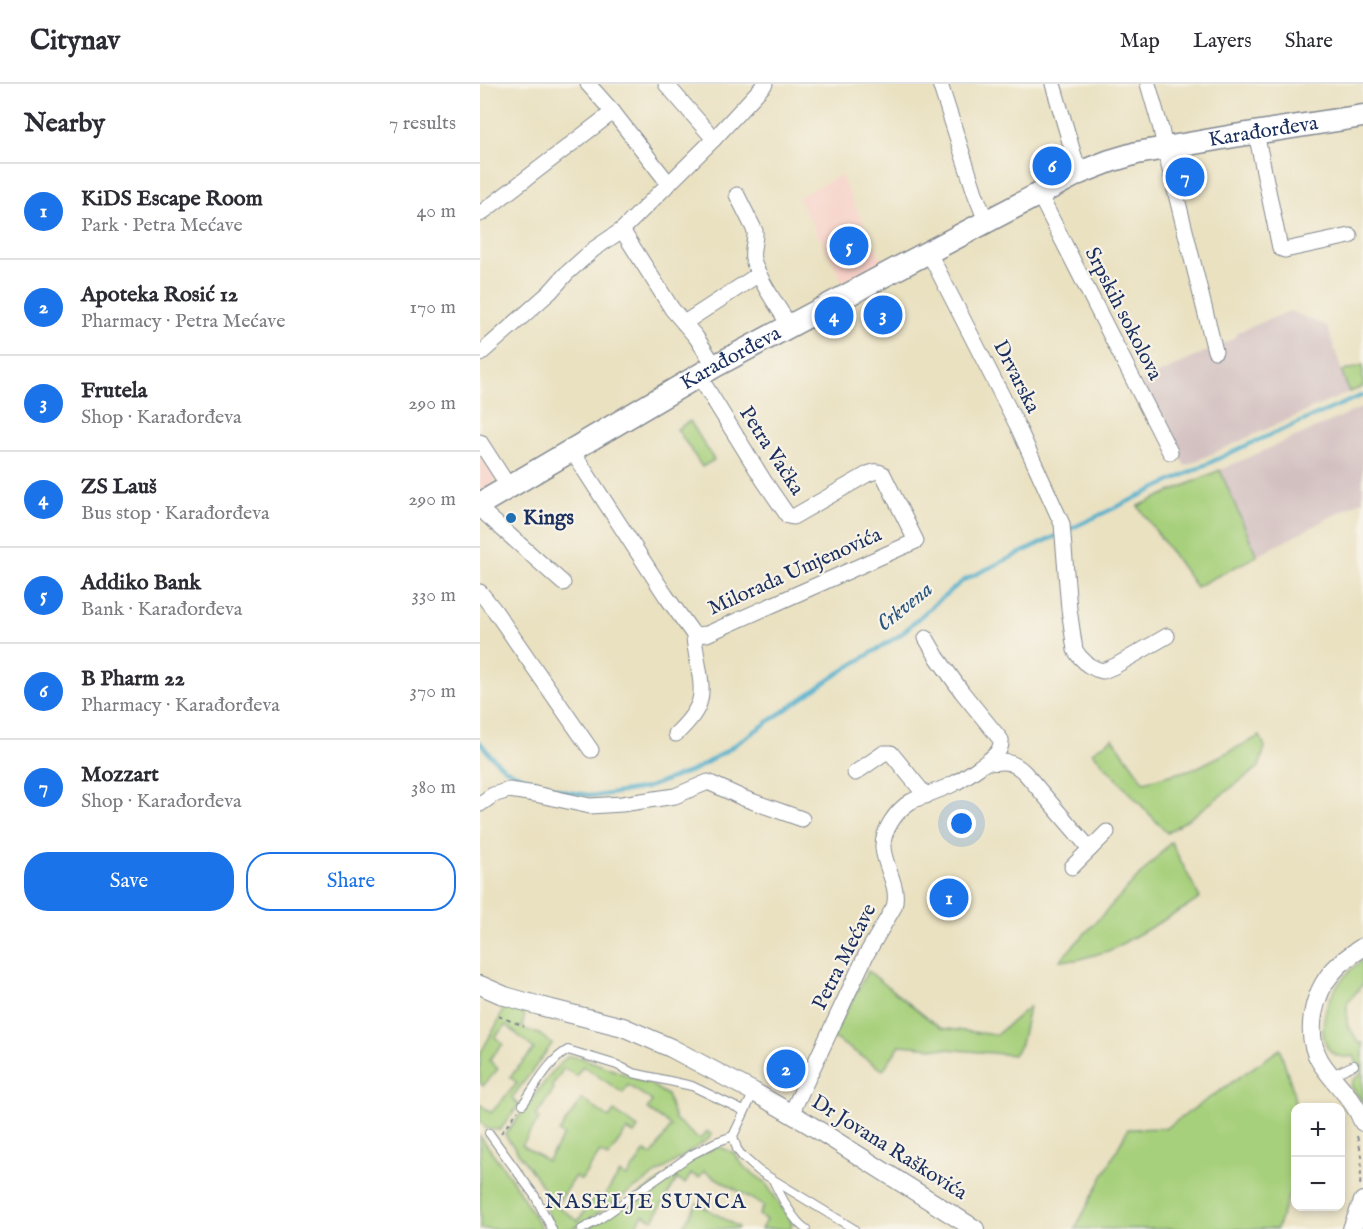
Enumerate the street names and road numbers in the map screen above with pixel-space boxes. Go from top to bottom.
street label: Karađorđeva [1206,110,1321,154]
street label: Srpskih sokolova [1078,243,1169,386]
street label: Karađorđeva [676,319,786,397]
street label: Drvarska [986,336,1046,419]
street label: Petra Vačka [732,401,810,501]
street label: Milorada Umjenovića [704,521,887,622]
street label: Petra Mećave [807,899,884,1015]
street label: Dr Jovana Raškovića [806,1089,973,1207]

